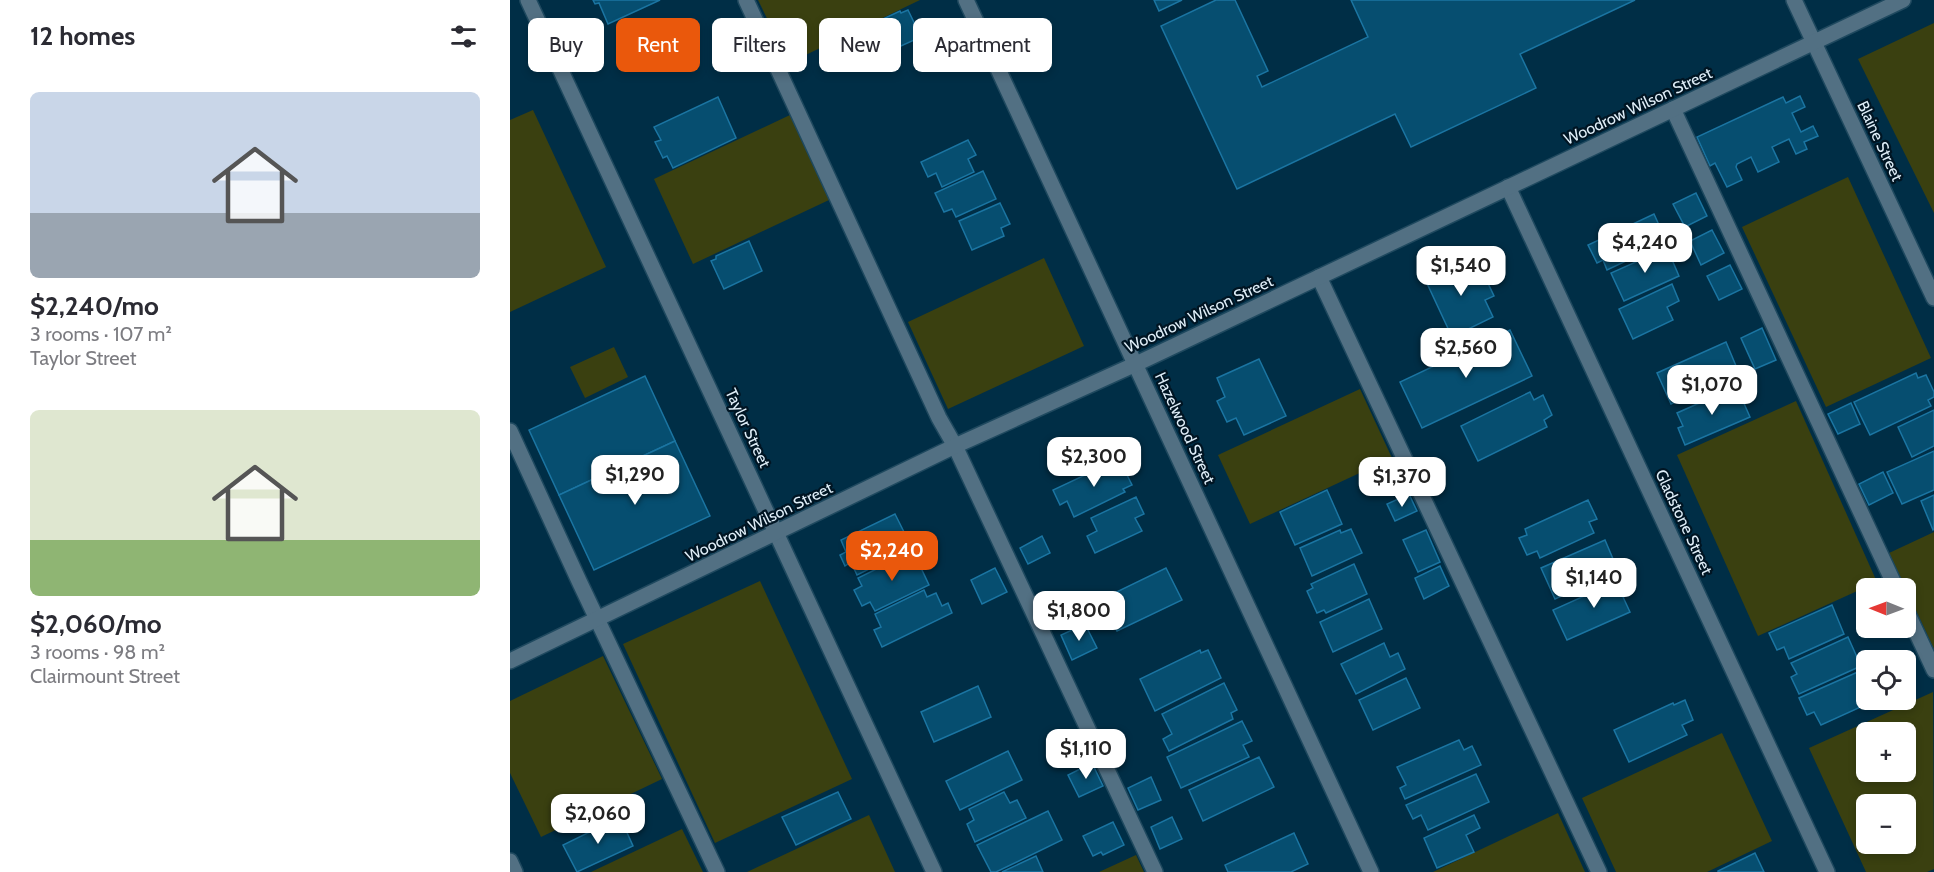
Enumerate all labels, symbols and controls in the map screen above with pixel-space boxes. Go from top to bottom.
chip: Buy [528,18,604,72]
chip: Rent [616,18,700,72]
chip: Filters [712,18,807,72]
chip: New [819,18,901,72]
chip: Apartment [913,18,1052,72]
text: 12 homes [30,20,135,52]
icon: filters [447,20,480,53]
street label: Woodrow Wilson Street [1561,63,1716,149]
street label: Blaine Street [1853,98,1907,185]
icon: home [201,131,309,239]
pin: $4,240 [1596,223,1694,274]
text: $4,240 [1612,230,1678,254]
pin: $1,540 [1412,246,1510,297]
text: $1,540 [1431,253,1491,277]
street label: Woodrow Wilson Street [1122,271,1277,357]
text: $2,240/mo [30,290,159,322]
text: 3 rooms · 107 m² [30,322,172,346]
pin: $2,560 [1417,328,1515,379]
text: $2,560 [1435,335,1497,359]
text: Taylor Street [30,346,137,370]
pin: $1,070 [1663,365,1761,416]
street label: Hazelwood Street [1151,369,1219,487]
text: $1,070 [1681,372,1743,396]
street label: Taylor Street [721,385,775,471]
pin: $2,300 [1045,437,1143,488]
text: $2,300 [1061,444,1127,468]
icon: home [201,449,309,557]
pin: $1,290 [586,455,684,506]
pin: $1,370 [1353,457,1451,508]
text: $1,290 [605,462,665,486]
text: $1,370 [1373,464,1431,488]
street label: Gladstone Street [1651,467,1717,578]
street label: Woodrow Wilson Street [682,478,836,566]
pin: $2,240 [843,531,941,582]
text: $2,240 [860,538,924,562]
pin: $1,140 [1545,558,1643,609]
text: $1,140 [1565,565,1623,589]
north arrow [1856,578,1916,638]
map controls [1856,578,1916,854]
pin: $1,800 [1030,591,1128,642]
text: $1,800 [1047,598,1111,622]
text: $2,060/mo [30,608,162,640]
text: 3 rooms · 98 m² [30,640,165,664]
button: locate [1856,650,1916,710]
text: Clairmount Street [30,664,180,688]
button: + [1856,722,1916,782]
pin: $1,110 [1037,729,1135,780]
text: $1,110 [1060,736,1112,760]
pin: $2,060 [549,794,647,845]
button: − [1856,794,1916,854]
text: $2,060 [565,801,631,825]

